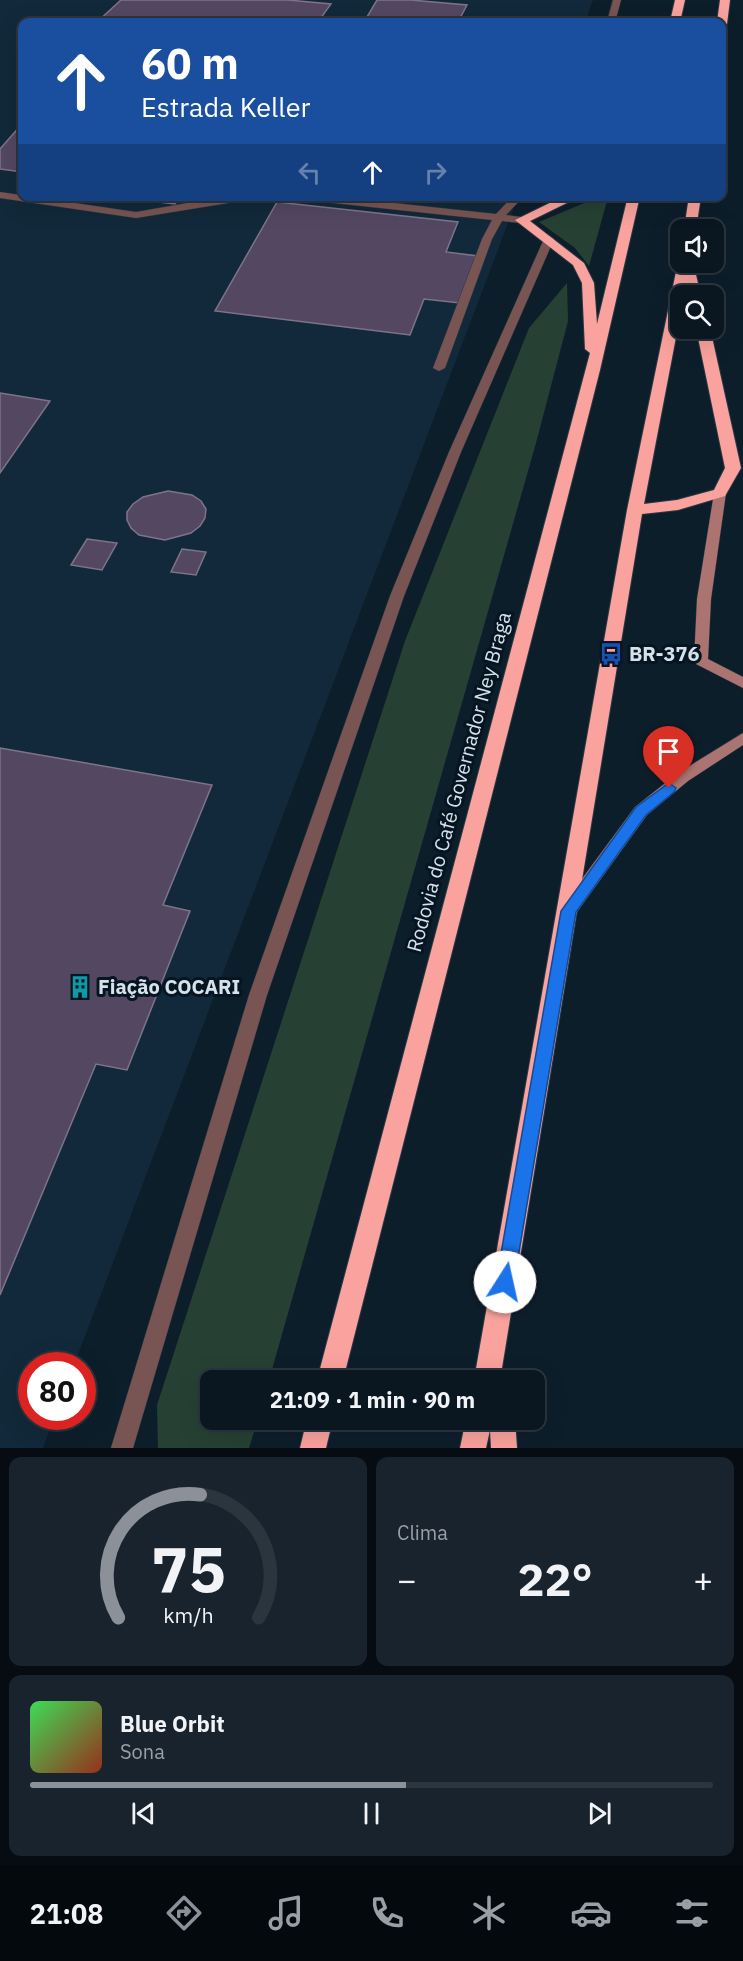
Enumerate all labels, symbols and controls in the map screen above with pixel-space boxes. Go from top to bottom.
text: 60 m [141,36,239,91]
icon: ahead [42,42,120,120]
text: Estrada Keller [141,89,310,124]
icon: left [293,156,326,189]
icon: ahead [356,156,389,189]
icon: right [419,156,452,189]
map controls [670,219,724,339]
button: sound [670,219,724,273]
button: search [670,285,724,339]
street label: Rodovia do Café Governador Ney Braga [400,609,517,955]
place label: BR-376 [629,640,700,667]
bus stop icon: BR-376 [598,641,624,667]
pin [643,726,694,788]
icon: arrive [652,735,685,768]
place label: Fiação COCARI [98,973,240,1000]
building icon: Fiação COCARI [67,974,93,1000]
position arrow [473,1250,537,1314]
speed limit sign: 80 [18,1352,96,1430]
text: 21:09 · 1 min · 90 m [270,1385,475,1414]
text: Clima [397,1519,448,1546]
text: 75 [151,1528,225,1609]
text: 22° [517,1550,593,1608]
text: − [397,1558,417,1601]
text: + [693,1558,713,1601]
text: km/h [163,1602,213,1630]
text: Blue Orbit [120,1709,225,1738]
text: Sona [120,1738,165,1765]
icon: previous [127,1797,160,1830]
icon: pause [355,1797,388,1830]
icon: next [583,1797,616,1830]
icon: directions [163,1892,205,1934]
icon: music [265,1892,307,1934]
icon: phone [366,1892,408,1934]
icon: climate [468,1892,510,1934]
icon: car [570,1892,612,1934]
icon: filters [671,1892,713,1934]
text: 21:08 [30,1896,104,1931]

